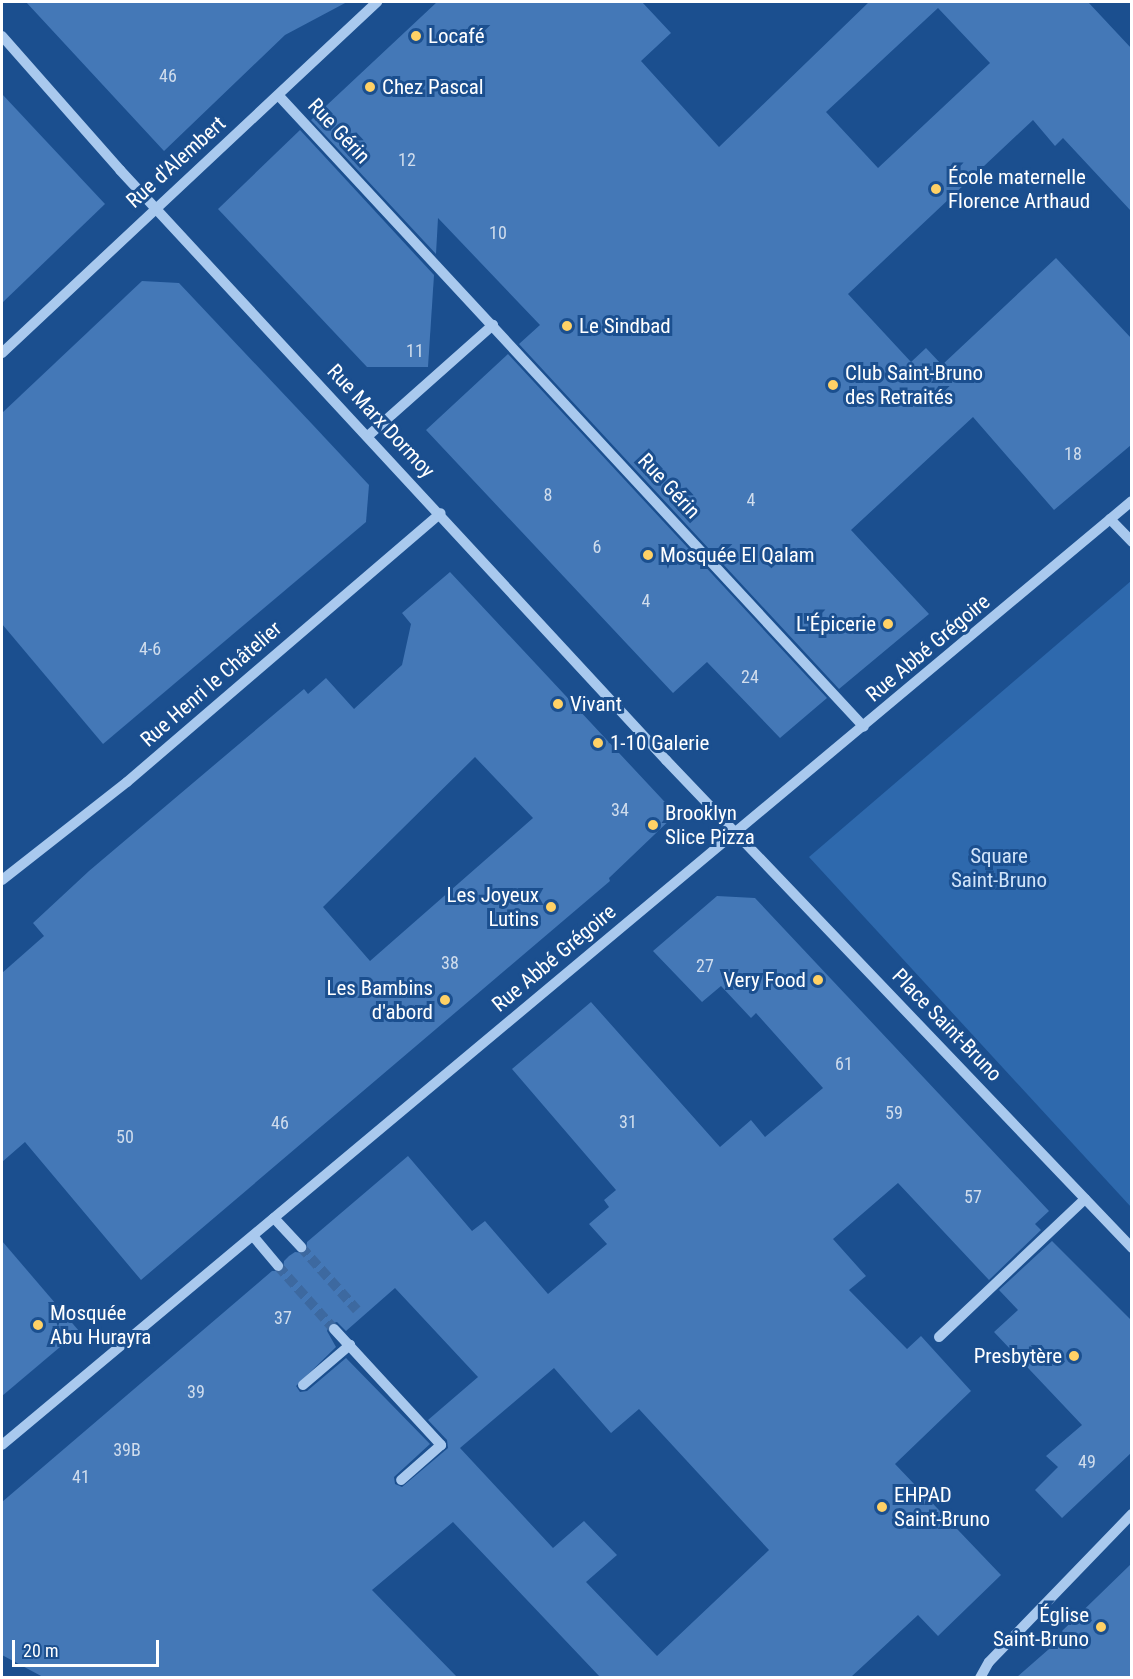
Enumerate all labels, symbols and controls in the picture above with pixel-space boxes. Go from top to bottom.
place label: Locafé [428,23,485,49]
marker: Locafé [409,29,423,43]
house number: 46 [159,65,177,87]
place label: Chez Pascal [382,74,484,100]
marker: Chez Pascal [363,80,377,94]
street label: Rue Gérin [303,93,375,169]
street label: Rue d'Alembert [121,111,231,213]
house number: 12 [398,149,416,171]
place label: École maternelle Florence Arthaud [948,164,1090,214]
marker: École maternelle Florence Arthaud [929,182,943,196]
house number: 10 [489,222,507,244]
place label: Le Sindbad [579,313,671,339]
marker: Le Sindbad [560,319,574,333]
house number: 11 [406,340,424,362]
street label: Rue Marx Dormoy [322,359,440,483]
place label: Club Saint-Bruno des Retraités [845,360,983,410]
marker: Club Saint-Bruno des Retraités [826,378,840,392]
house number: 18 [1064,443,1082,465]
street label: Rue Gérin [633,448,705,524]
house number: 8 [544,484,552,506]
house number: 4 [747,489,755,511]
house number: 6 [593,536,601,558]
place label: Mosquée El Qalam [660,542,815,568]
marker: Mosquée El Qalam [641,548,655,562]
street label: Rue Abbé Grégoire [861,589,995,707]
house number: 4 [642,590,650,612]
place label: L'Épicerie [796,611,876,637]
street label: Rue Henri le Châtelier [135,616,287,752]
marker: L'Épicerie [881,617,895,631]
house number: 4-6 [139,638,161,660]
house number: 24 [741,666,759,688]
place label: Vivant [570,691,622,717]
marker: Vivant [551,697,565,711]
place label: 1-10 Galerie [610,730,709,756]
marker: 1-10 Galerie [591,736,605,750]
house number: 34 [611,799,629,821]
place label: Brooklyn Slice Pizza [665,800,755,850]
marker: Brooklyn Slice Pizza [646,818,660,832]
park label: Square Saint-Bruno [951,843,1047,893]
place label: Les Joyeux Lutins [446,882,539,932]
street label: Rue Abbé Grégoire [487,899,621,1017]
marker: Les Joyeux Lutins [544,900,558,914]
house number: 38 [441,952,459,974]
house number: 27 [696,955,714,977]
street label: Place Saint-Bruno [887,963,1007,1087]
place label: Very Food [723,967,806,993]
marker: Very Food [811,973,825,987]
place label: Les Bambins d'abord [327,975,433,1025]
marker: Les Bambins d'abord [438,993,452,1007]
house number: 61 [835,1053,853,1075]
house number: 59 [885,1102,903,1124]
house number: 31 [619,1111,637,1133]
house number: 46 [271,1112,289,1134]
house number: 50 [116,1126,134,1148]
house number: 57 [964,1186,982,1208]
place label: Mosquée Abu Hurayra [50,1300,151,1350]
house number: 37 [274,1307,292,1329]
marker: Mosquée Abu Hurayra [31,1318,45,1332]
place label: Presbytère [974,1343,1062,1369]
marker: Presbytère [1067,1349,1081,1363]
house number: 39 [187,1381,205,1403]
house number: 39B [113,1439,141,1461]
house number: 49 [1078,1451,1096,1473]
house number: 41 [72,1466,90,1488]
place label: EHPAD Saint-Bruno [894,1482,990,1532]
marker: EHPAD Saint-Bruno [875,1500,889,1514]
place label: Église Saint-Bruno [993,1602,1089,1652]
marker: Église Saint-Bruno [1094,1620,1108,1634]
scale bar [15,1628,162,1666]
text: 20 m [23,1640,58,1661]

